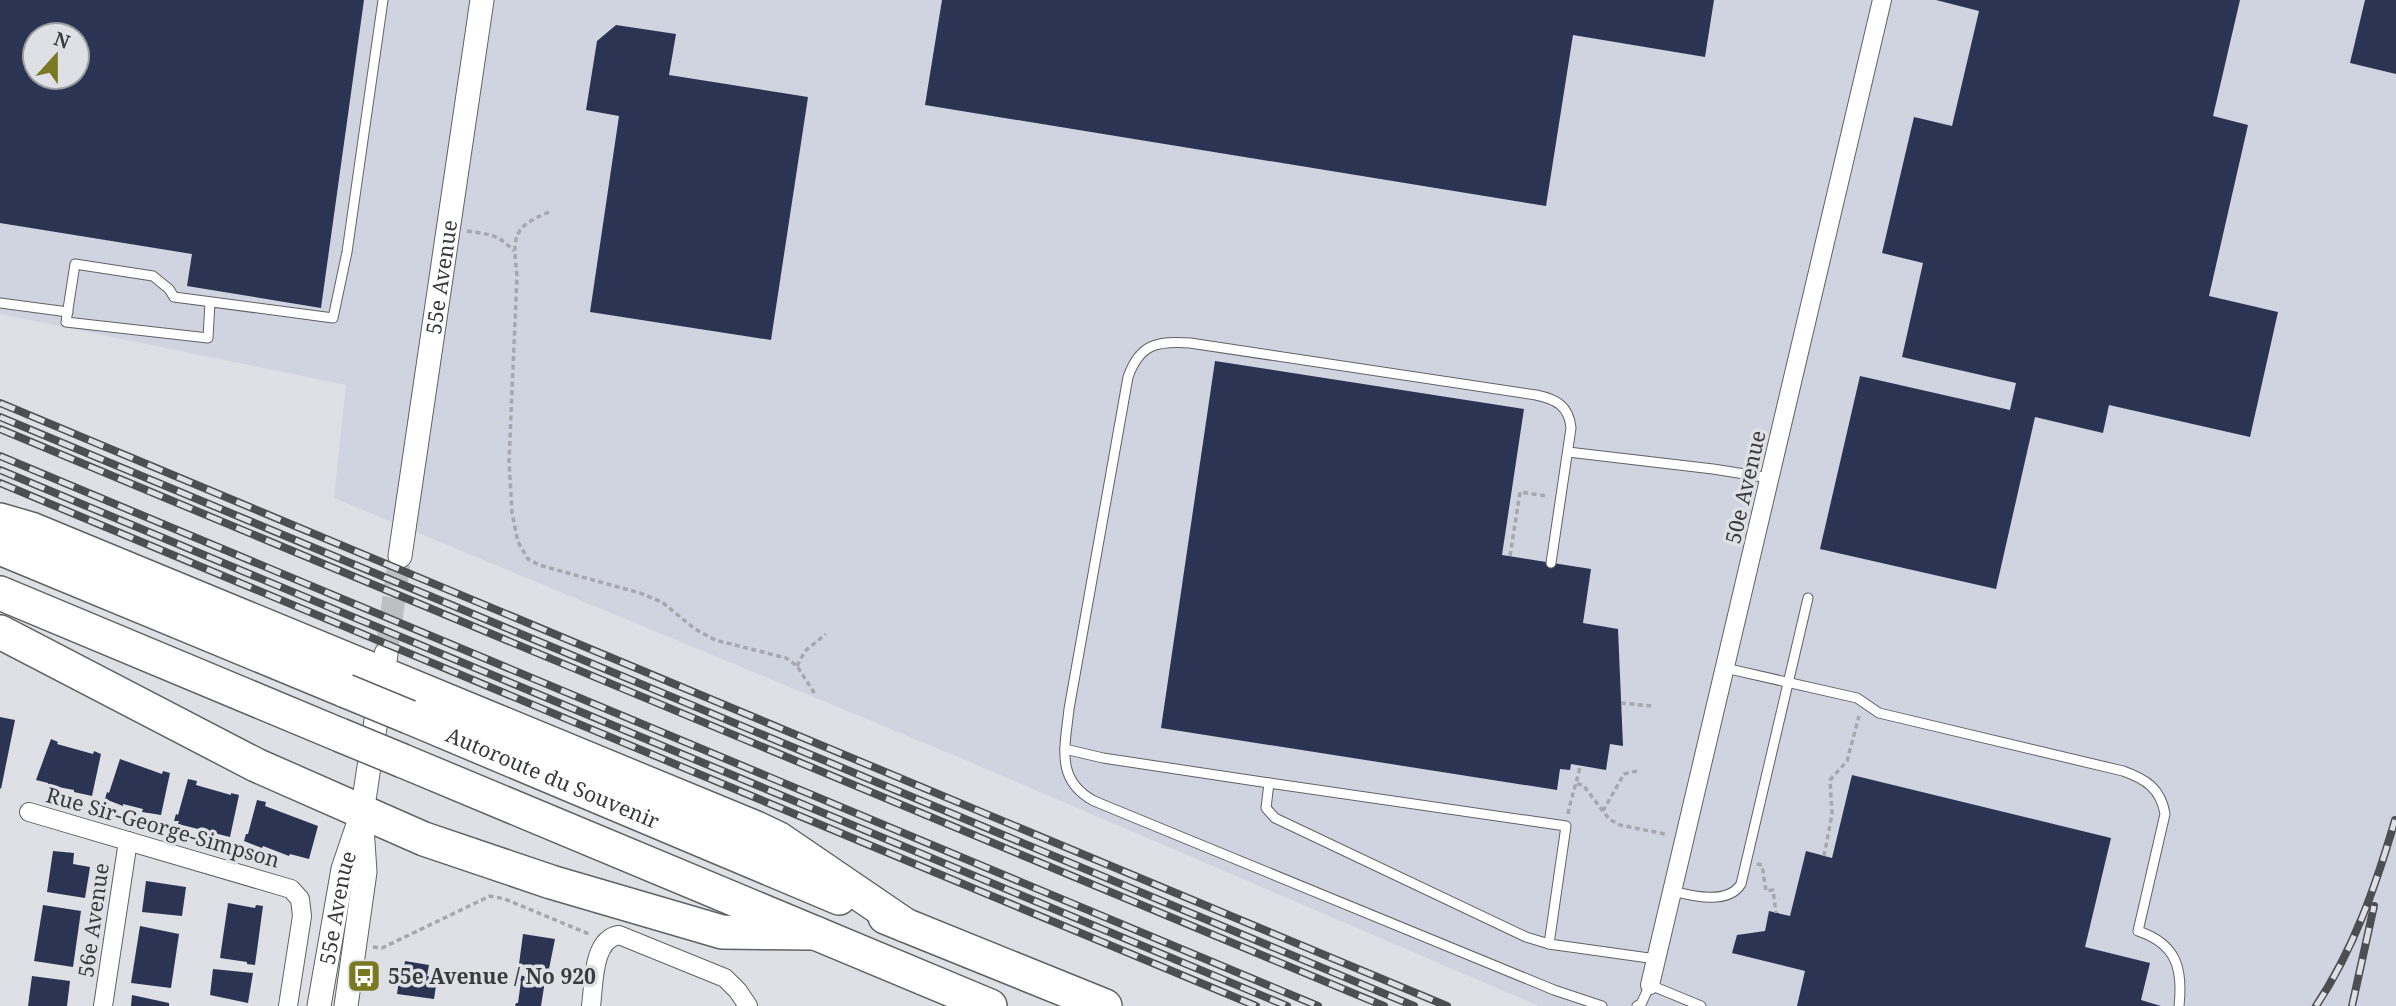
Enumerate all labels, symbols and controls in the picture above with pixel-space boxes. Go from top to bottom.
north arrow [21,21,91,91]
text: N [50,25,74,55]
street label: 55e Avenue [419,218,463,336]
street label: 50e Avenue [1718,428,1772,546]
street label: Autoroute du Souvenir [442,720,664,835]
street label: Rue Sir-George-Simpson [43,780,283,874]
street label: 55e Avenue [313,847,362,967]
street label: 56e Avenue [71,861,115,979]
bus stop icon: 55e Avenue / No 920 [345,957,383,995]
place label: 55e Avenue / No 920 [388,962,596,990]

